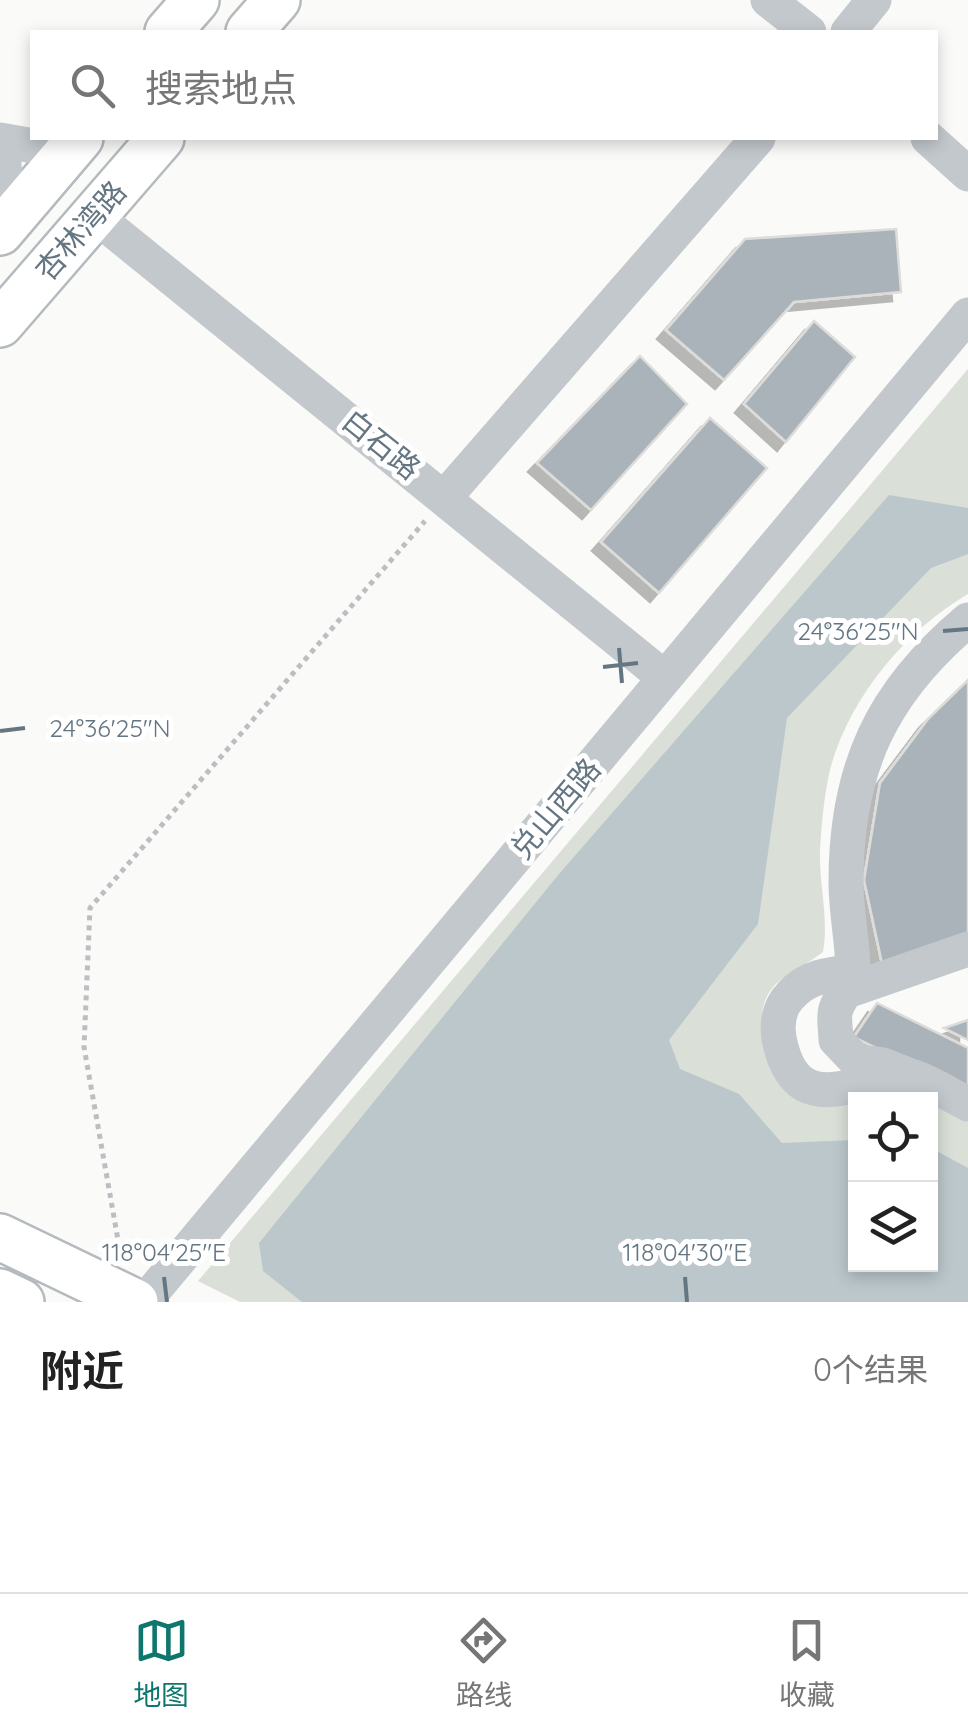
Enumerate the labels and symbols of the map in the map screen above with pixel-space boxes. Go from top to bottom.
street label: 杏林湾路 [27,173,134,288]
street label: 白石路 [335,401,429,487]
text: 24°36'25"N [797,615,919,646]
text: 24°36'25"N [49,712,171,743]
street label: 兑山西路 [502,750,608,867]
text: 118°04'25"E [102,1236,226,1267]
text: 118°04'30"E [623,1236,747,1267]

